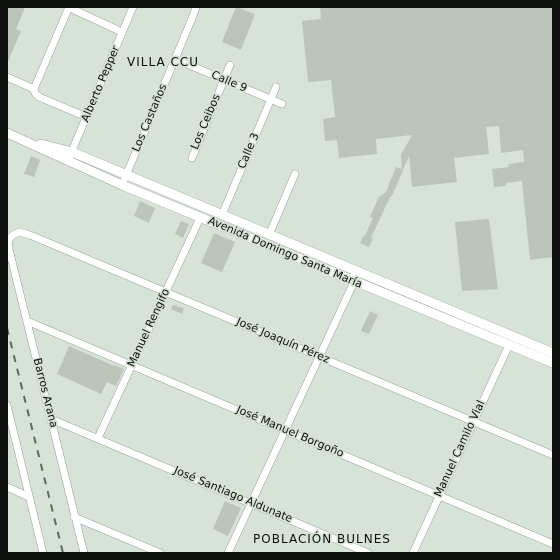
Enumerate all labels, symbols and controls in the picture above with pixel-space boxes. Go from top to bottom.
street label: Alberto Pepper [79,44,123,124]
district label: VILLA CCU [127,56,199,70]
street label: Calle 9 [209,69,249,95]
street label: Los Castaños [130,82,170,154]
street label: Los Ceibos [188,92,224,152]
street label: Calle 3 [236,131,262,171]
street label: Avenida Domingo Santa María [206,214,364,292]
street label: Manuel Rengifo [125,287,173,369]
street label: José Joaquín Pérez [234,315,332,367]
street label: Barros Arana [30,357,60,429]
street label: Manuel Camilo Vial [432,399,488,499]
street label: José Manuel Borgoño [234,403,346,461]
street label: José Santiago Aldunate [172,464,294,526]
district label: POBLACIÓN BULNES [253,533,391,547]

